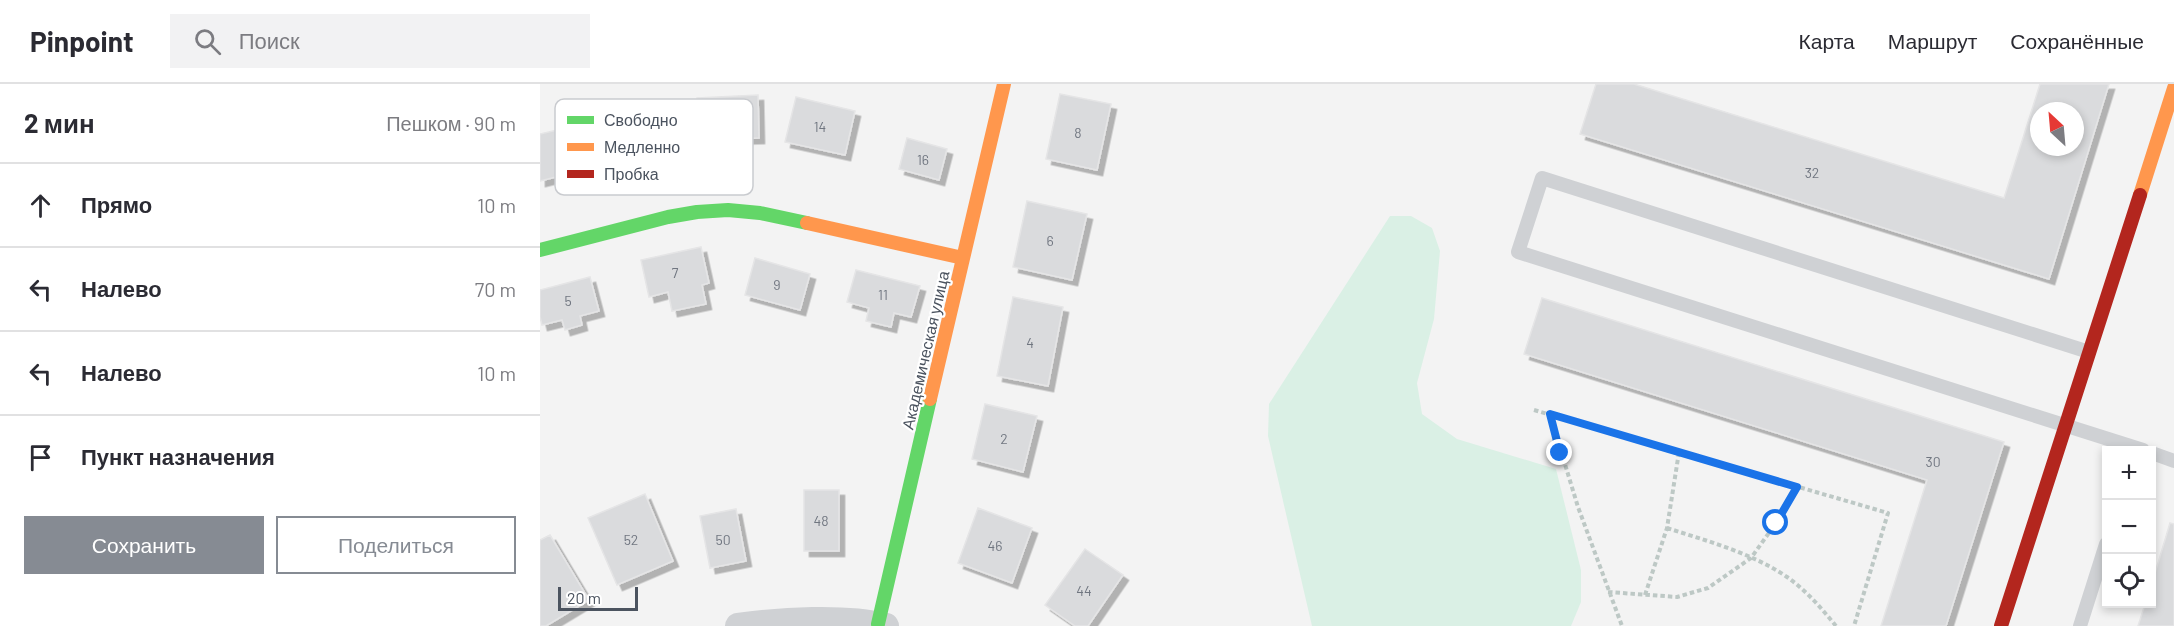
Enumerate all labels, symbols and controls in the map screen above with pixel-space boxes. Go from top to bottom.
search box [170,14,590,68]
text: Pinpoint [30,24,134,58]
icon: search [191,25,224,58]
text: Поиск [239,27,300,53]
text: Карта [1799,28,1855,53]
text: Маршрут [1888,28,1977,53]
text: Сохранённые [2010,28,2144,53]
legend [555,99,753,195]
north arrow [2030,102,2084,156]
text: 2 мин [24,107,95,138]
text: Свободно [604,110,678,129]
text: Пешком · 90 m [386,111,516,135]
house number: 14 [814,118,826,135]
house number: 8 [1074,124,1082,141]
text: Медленно [604,137,680,156]
house number: 16 [917,151,929,168]
text: Пробка [604,164,659,183]
house number: 32 [1805,164,1819,181]
icon: ahead [24,189,57,222]
text: Прямо [81,191,152,217]
text: 10 m [477,193,516,217]
house number: 6 [1046,232,1054,249]
house number: 7 [672,264,679,281]
street label: Академическая улица [897,269,953,431]
icon: left [24,273,57,306]
text: Налево [81,275,162,301]
house number: 9 [773,276,781,293]
text: 70 m [475,277,516,301]
house number: 11 [878,286,888,303]
house number: 5 [564,292,572,309]
house number: 4 [1026,334,1034,351]
icon: left [24,357,57,390]
text: Налево [81,359,162,385]
text: 10 m [477,361,516,385]
house number: 2 [1000,430,1008,447]
route end [1546,439,1572,465]
icon: arrive [24,441,57,474]
text: Пункт назначения [81,443,275,469]
map controls [2102,446,2156,608]
button: + [2102,446,2156,500]
house number: 30 [1925,453,1941,470]
button: − [2102,500,2156,554]
route start [1762,509,1788,535]
house number: 48 [813,512,829,529]
button: Сохранить [24,516,264,574]
button: Поделиться [276,516,516,574]
house number: 52 [624,531,638,548]
house number: 50 [715,531,731,548]
house number: 46 [988,537,1002,554]
button: locate [2102,554,2156,608]
house number: 44 [1076,582,1092,599]
scale bar [558,584,638,612]
text: 20 m [567,588,601,607]

